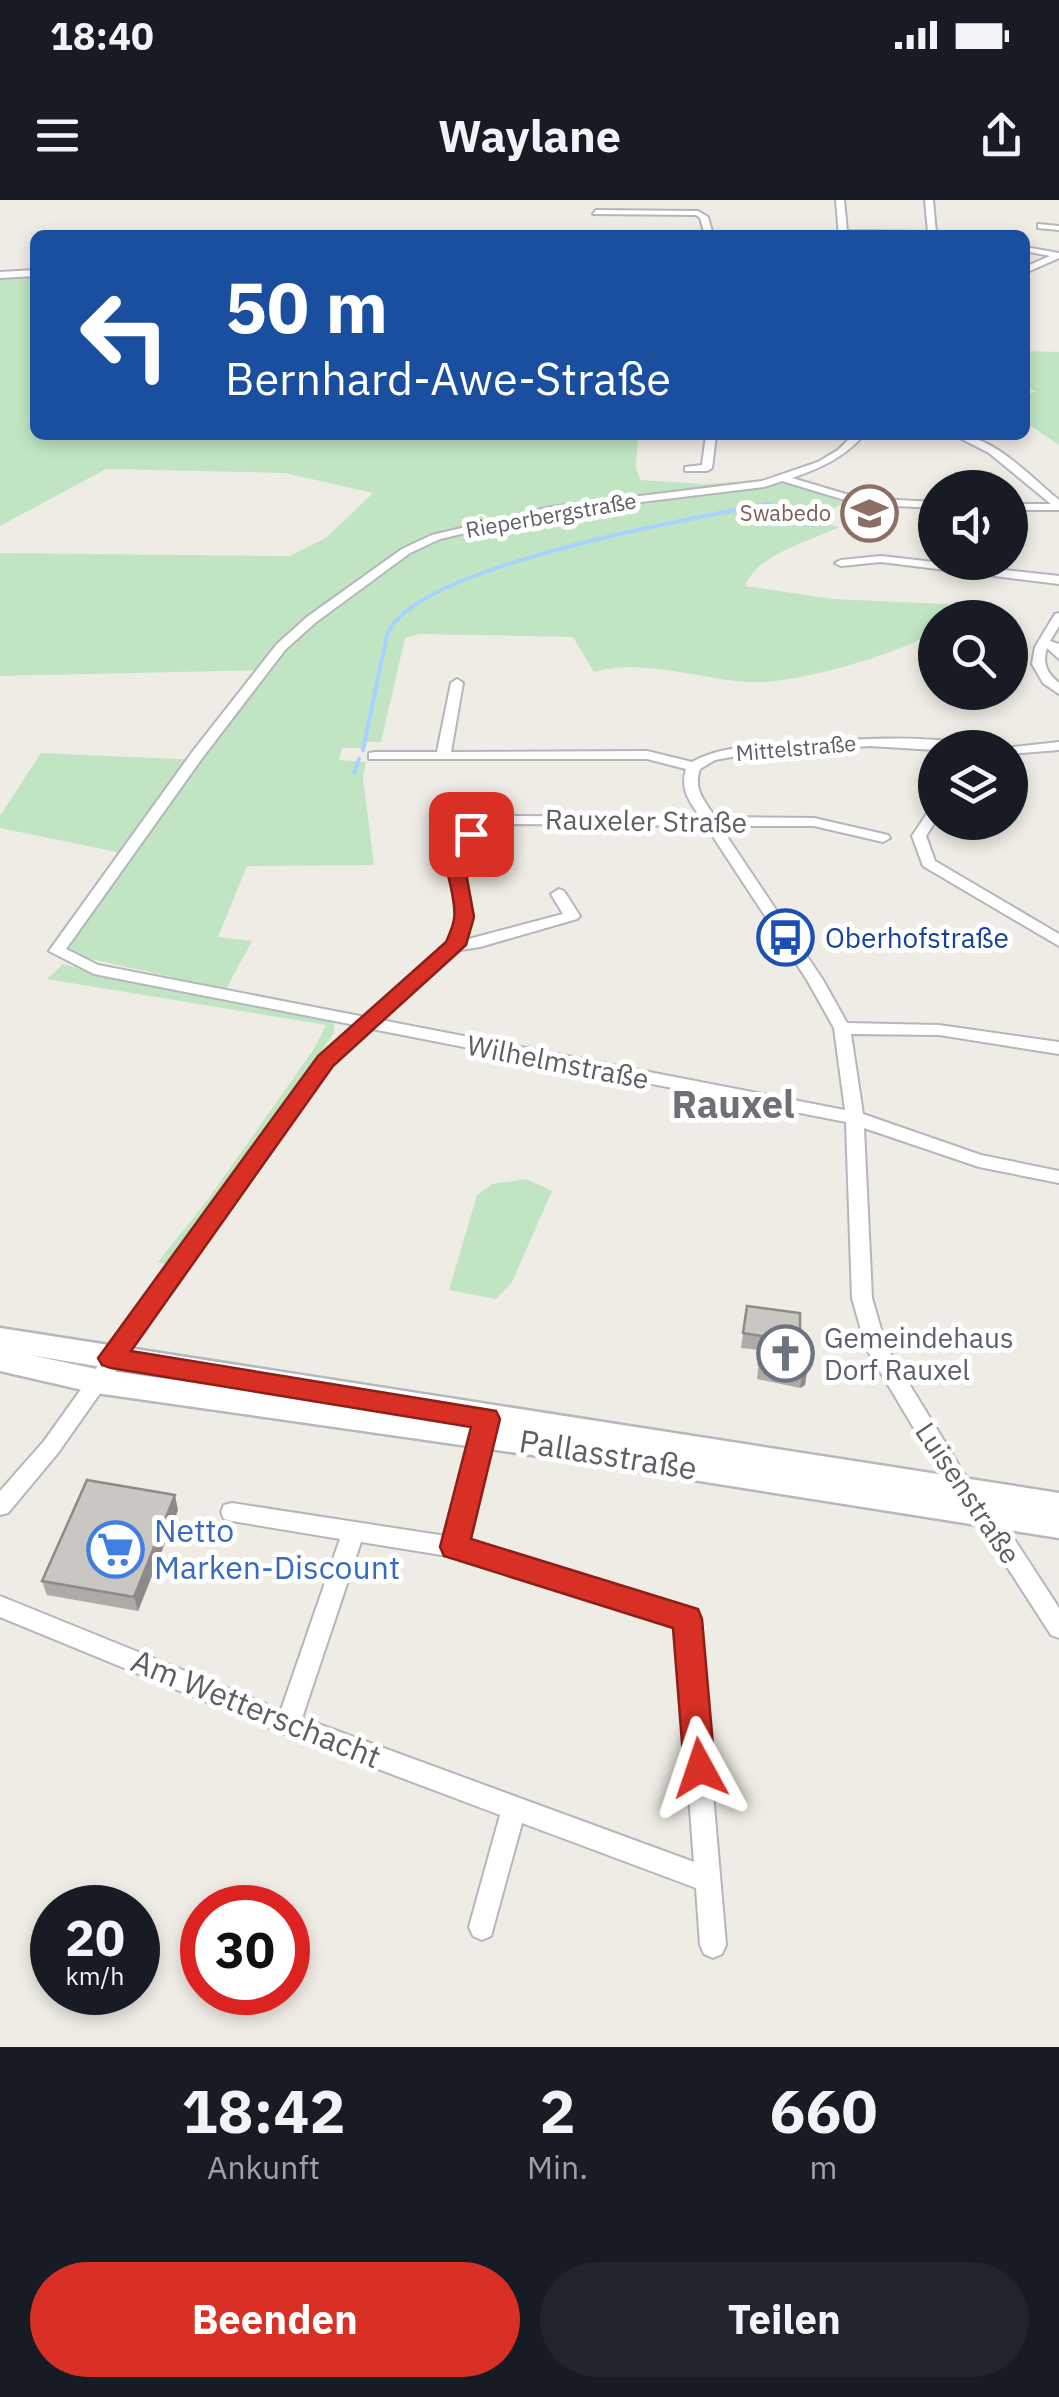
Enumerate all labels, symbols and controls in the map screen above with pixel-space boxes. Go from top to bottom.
text: 18:40 [50,11,154,60]
text: Waylane [438,106,621,164]
icon: menu [30,108,85,163]
icon: share [974,108,1029,163]
text: 50 m [225,261,388,352]
icon: left [60,270,190,400]
text: Bernhard-Awe-Straße [225,349,671,407]
map controls [918,470,1028,840]
button: sound [918,470,1028,580]
school or university icon: Swabedo [840,483,900,543]
street label: Rieperbergstraße [463,485,639,544]
place label: Swabedo [740,498,831,527]
button: search [918,600,1028,710]
street label: Mittelstraße [735,728,857,767]
button: layers [918,730,1028,840]
pin [429,792,514,877]
street label: Rauxeler Straße [545,800,747,841]
icon: arrive [444,807,499,862]
bus stop icon: Oberhofstraße [756,908,816,968]
place label: Oberhofstraße [825,919,1009,956]
street label: Wilhelmstraße [464,1026,652,1097]
district label: Rauxel [671,1079,795,1128]
place label: Gemeindehaus Dorf Rauxel [824,1319,1014,1388]
church icon: Gemeindehaus Dorf Rauxel [755,1324,815,1384]
street label: Luisenstraße [907,1415,1029,1571]
street label: Pallasstraße [516,1419,700,1489]
place label: Netto Marken-Discount [154,1509,400,1588]
supermarket icon: Netto Marken-Discount [85,1519,145,1579]
street label: Am Wetterschacht [125,1639,387,1777]
position arrow [648,1716,752,1820]
speed limit sign: 30 [180,1885,310,2015]
text: 20 [65,1905,125,1970]
text: km/h [66,1959,124,1992]
text: 18:42 [182,2071,345,2150]
text: 2 [539,2071,575,2150]
text: 660 [769,2071,877,2150]
text: Ankunft [207,2146,320,2188]
text: Min. [527,2146,588,2188]
text: m [809,2146,837,2188]
button: Beenden [30,2262,520,2377]
button: Teilen [540,2262,1029,2377]

